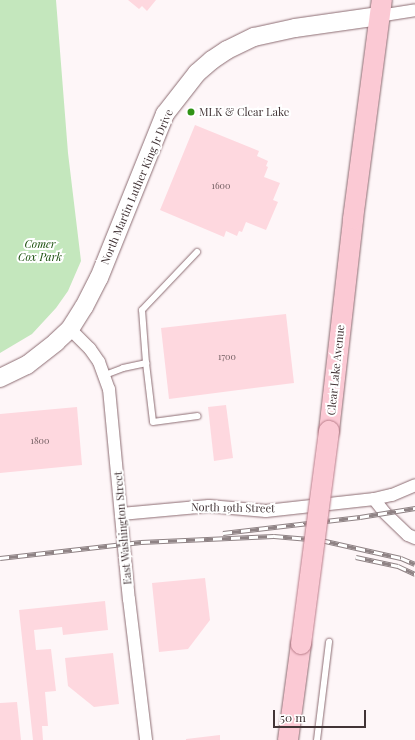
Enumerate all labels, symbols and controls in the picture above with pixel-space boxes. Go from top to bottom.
place label: MLK & Clear Lake [199,105,289,119]
street label: North Martin Luther King Jr Drive [98,107,176,267]
marker: MLK & Clear Lake [186,107,196,117]
house number: 1600 [212,180,230,190]
park label: Comer Cox Park [18,238,62,264]
street label: Clear Lake Avenue [325,324,347,416]
house number: 1700 [218,351,236,361]
house number: 1800 [31,435,49,445]
street label: East Washington Street [111,471,135,585]
street label: North 19th Street [191,501,275,515]
scale bar [275,702,368,728]
text: 50 m [280,709,306,725]

